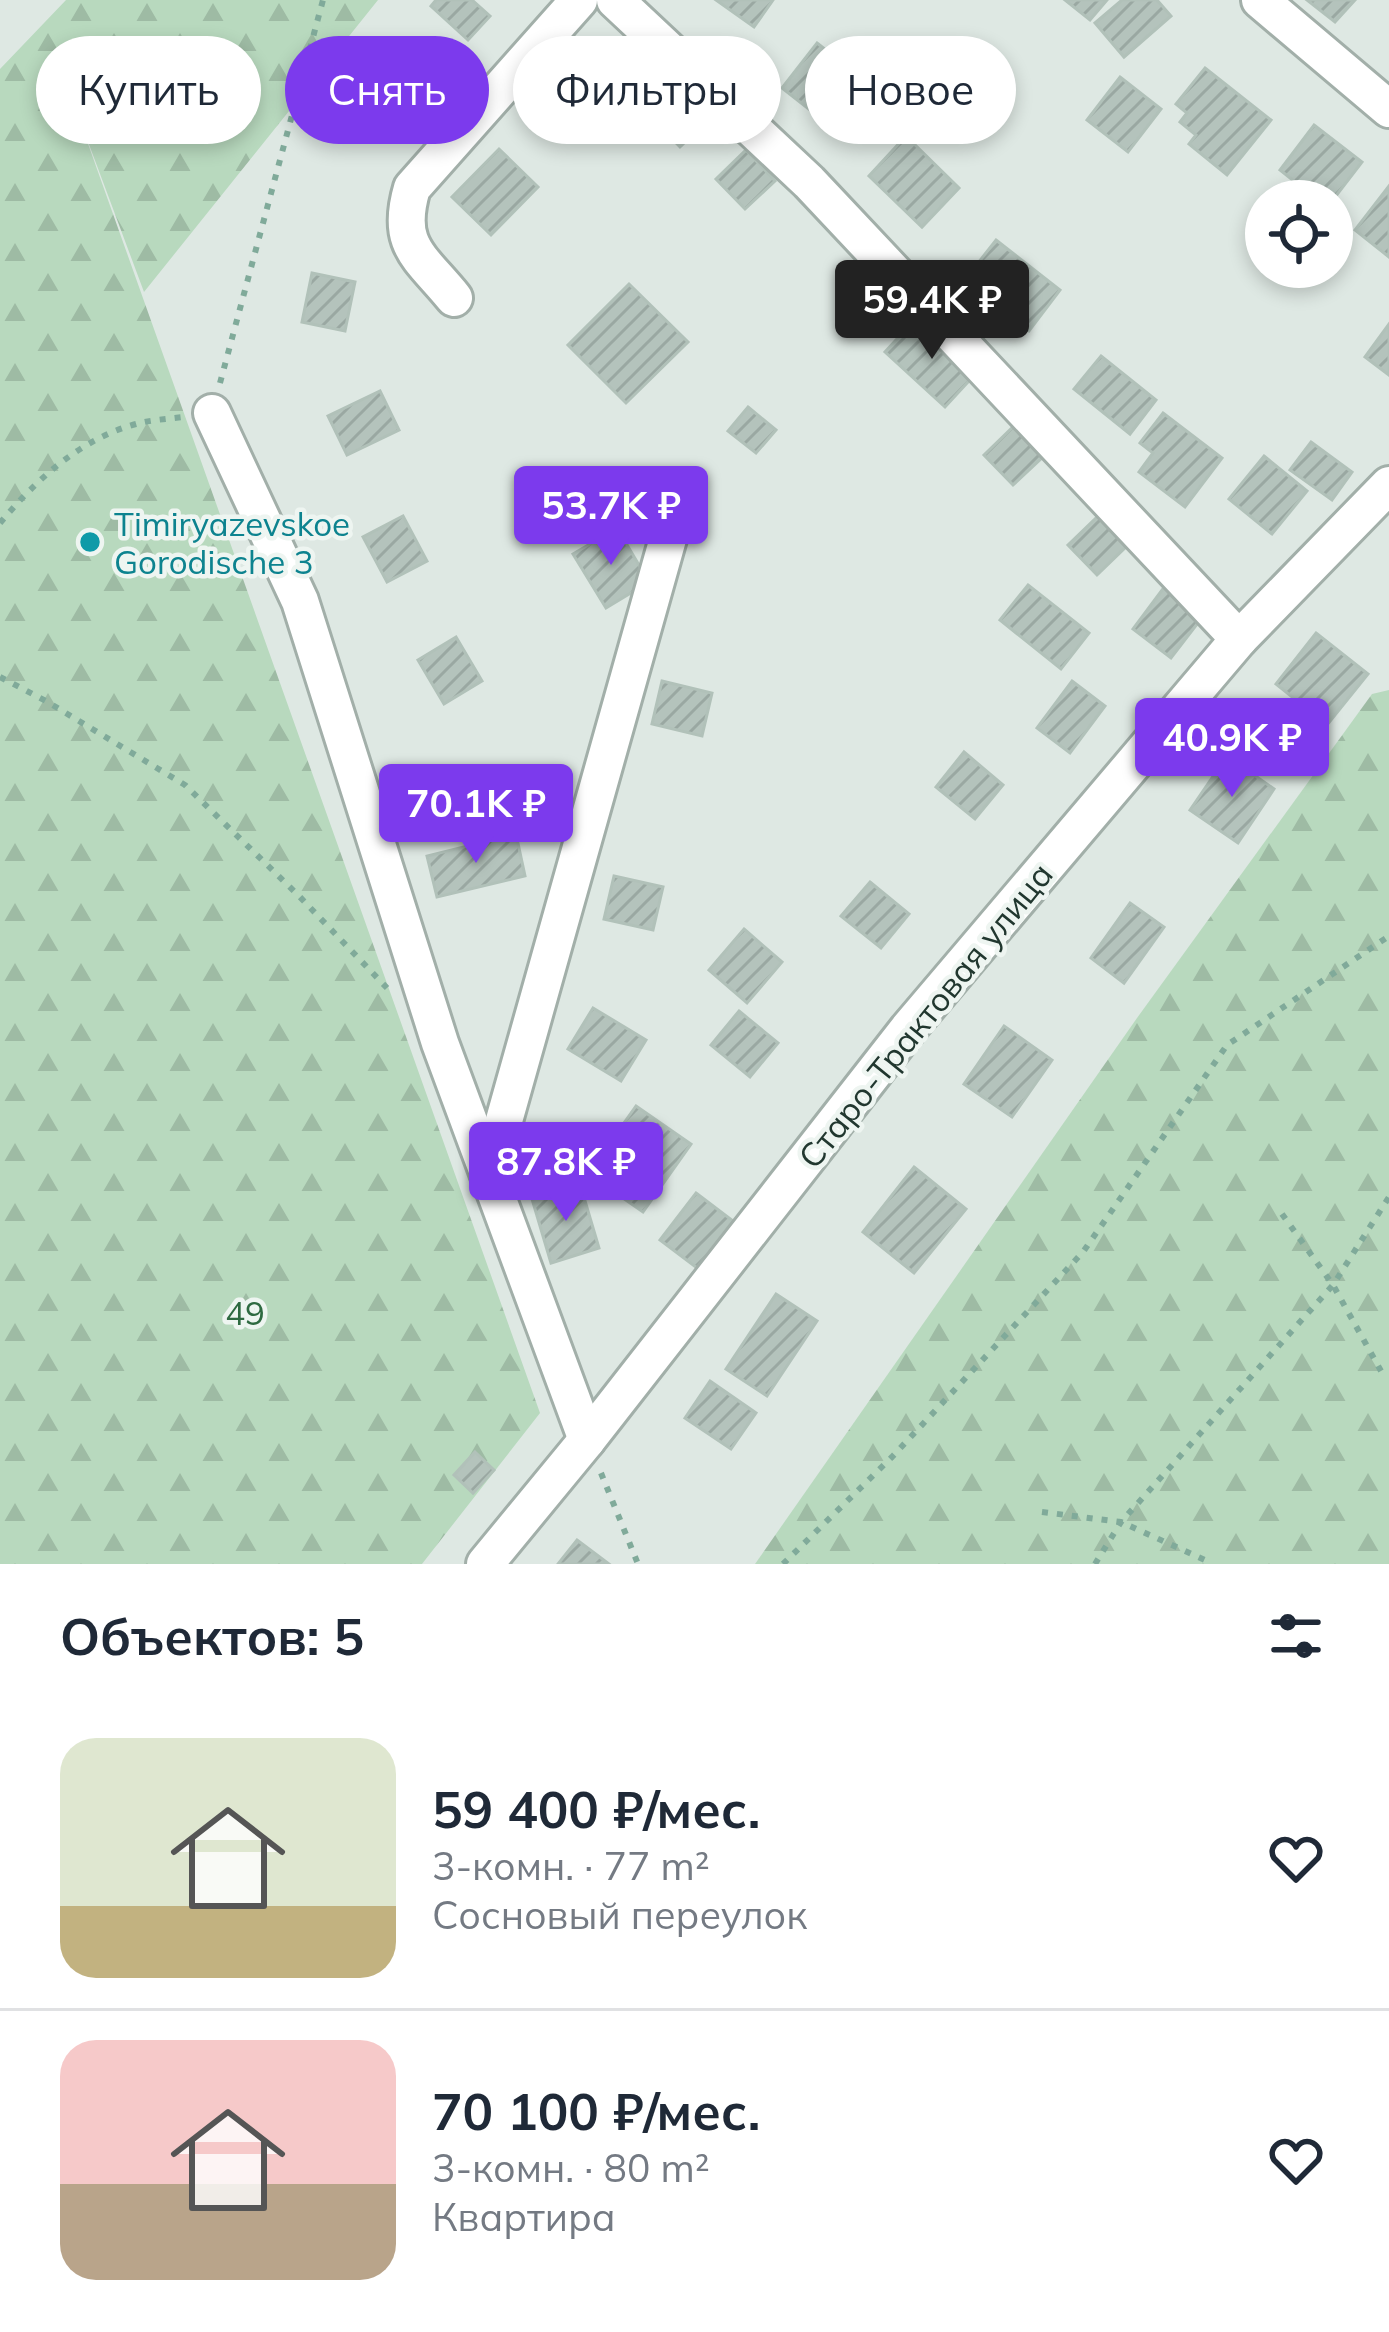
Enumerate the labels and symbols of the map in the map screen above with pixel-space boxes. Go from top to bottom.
pin: 59.4K ₽ [821,260,1043,362]
pin: 53.7K ₽ [500,466,722,568]
place label: Timiryazevskoe Gorodische 3 [114,503,350,582]
marker: Timiryazevskoe Gorodische 3 [77,529,103,555]
pin: 40.9K ₽ [1121,698,1343,800]
pin: 70.1K ₽ [365,764,587,866]
street label: Старо-Трактовая улица [789,854,1061,1176]
pin: 87.8K ₽ [455,1122,677,1224]
park label: 49 [225,1292,265,1333]

